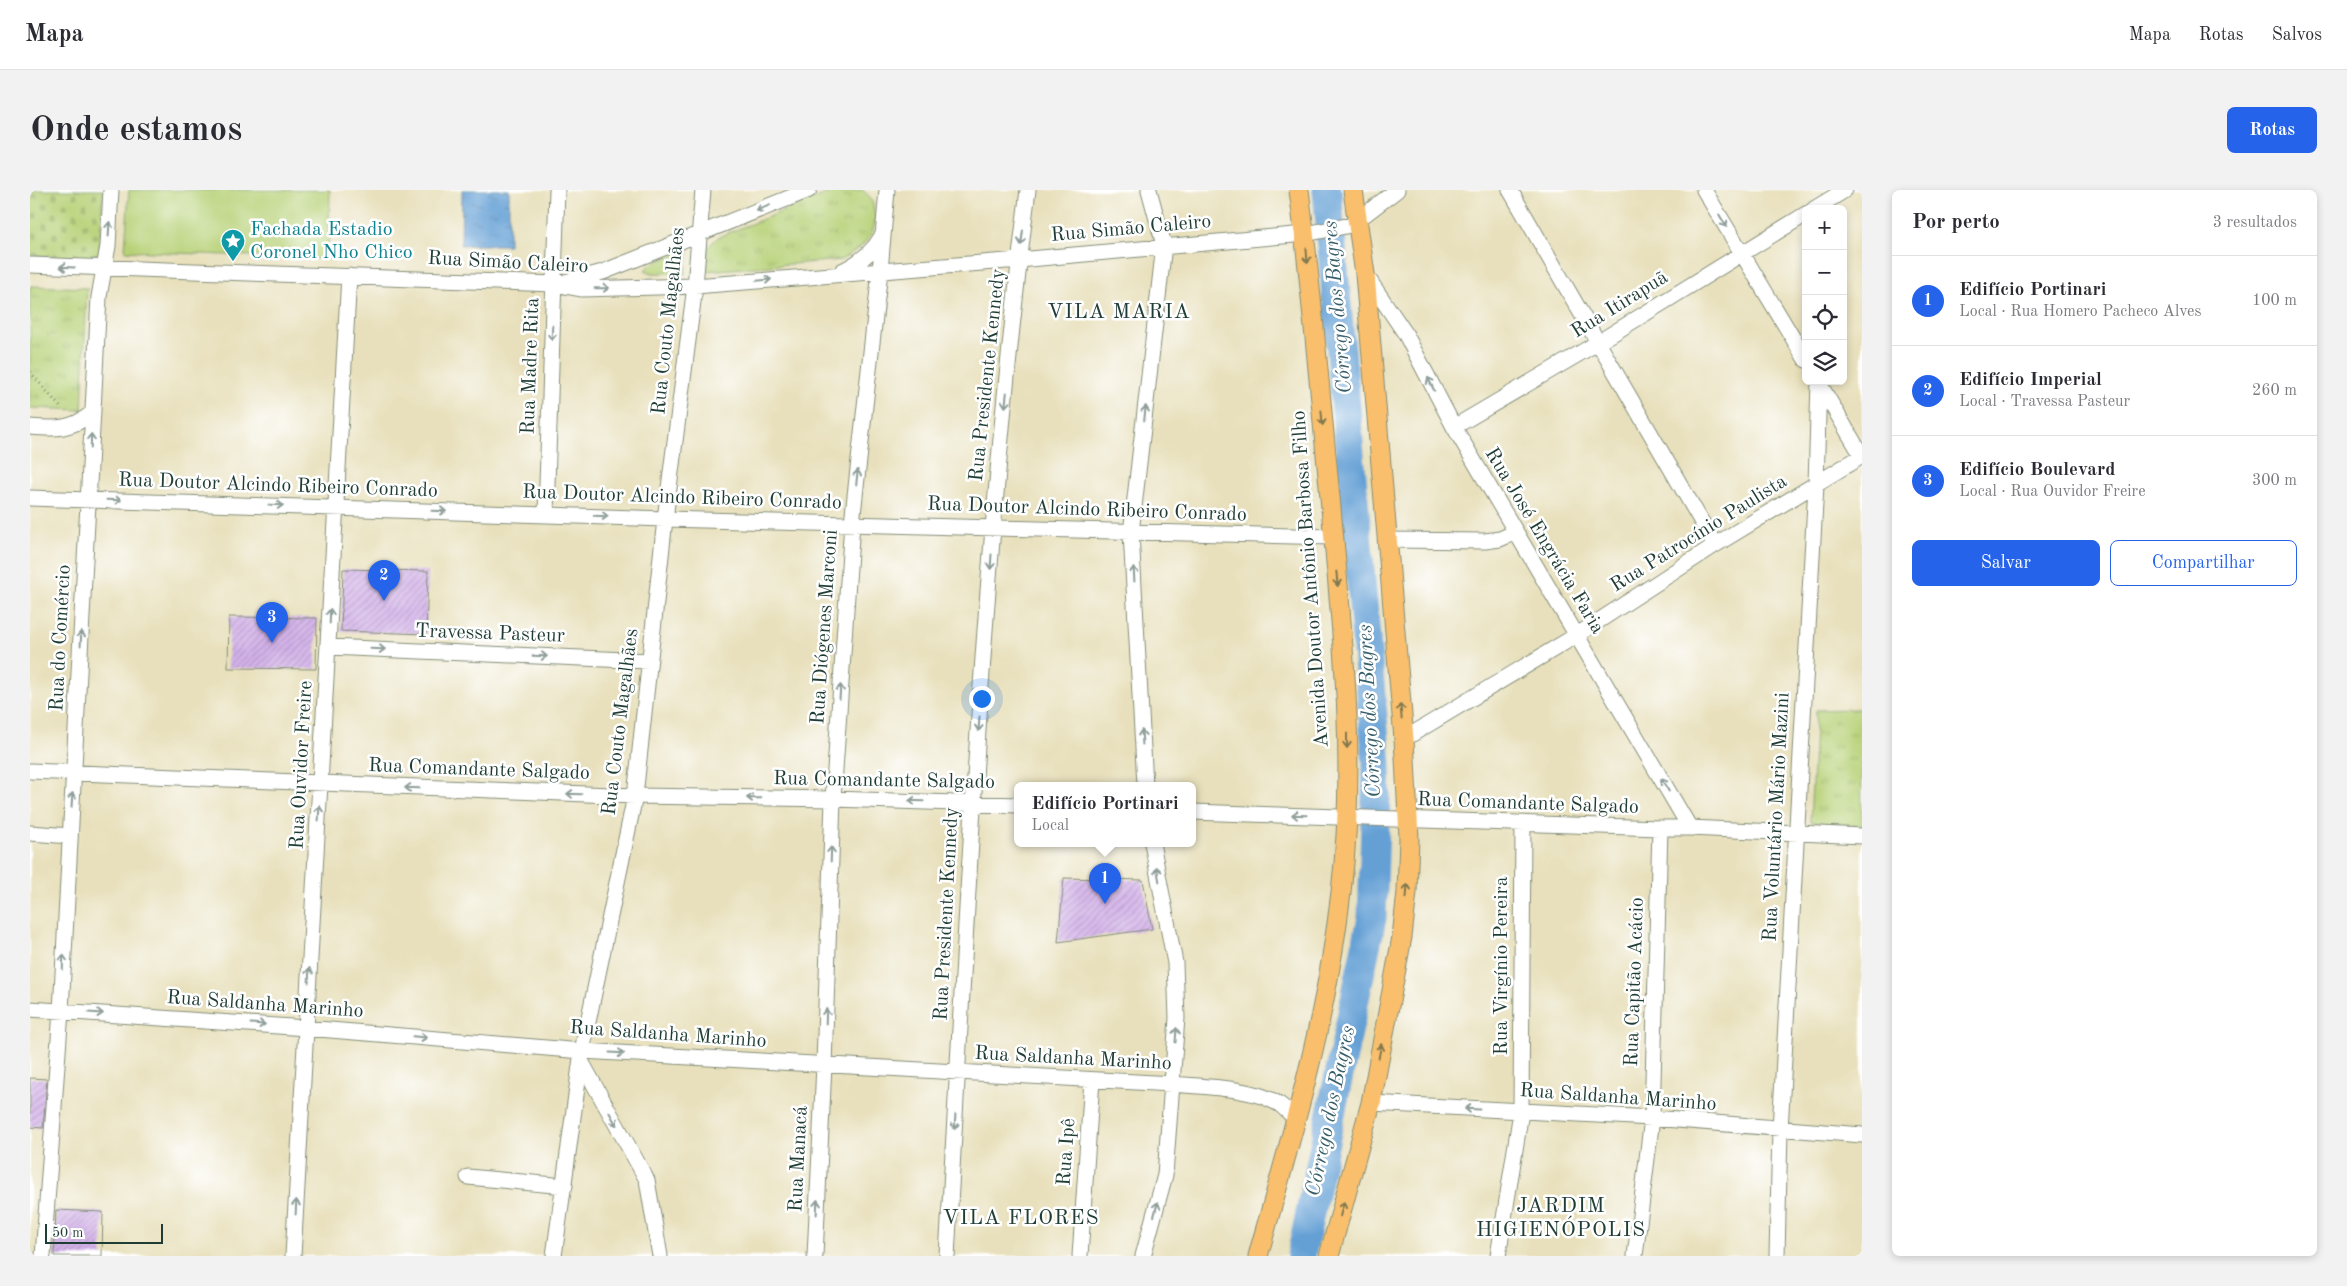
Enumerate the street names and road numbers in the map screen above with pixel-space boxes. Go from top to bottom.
street label: Rua Simão Caleiro [1050,212,1212,246]
street label: Rua Couto Magalhães [649,226,689,416]
street label: Rua Simão Caleiro [427,249,589,277]
street label: Rua Presidente Kennedy [967,267,1009,482]
street label: Rua Itirapuã [1568,267,1672,343]
street label: Rua Madre Rita [519,297,543,435]
street label: Avenida Doutor Antônio Barbosa Filho [1289,410,1333,748]
street label: Rua José Engrácia Faria [1480,444,1608,638]
street label: Rua Doutor Alcindo Ribeiro Conrado [118,470,438,502]
street label: Rua Patrocínio Paulista [1607,471,1791,596]
street label: Rua Doutor Alcindo Ribeiro Conrado [522,482,842,514]
street label: Rua Doutor Alcindo Ribeiro Conrado [927,494,1247,526]
street label: Rua Diógenes Marconi [808,529,842,725]
street label: Rua do Comércio [47,564,75,712]
street label: Travessa Pasteur [415,621,565,647]
street label: Rua Couto Magalhães [600,627,642,817]
street label: Rua Ouvidor Freire [288,680,316,850]
street label: Rua Voluntário Mário Mazini [1760,692,1794,942]
street label: Rua Comandante Salgado [368,756,590,784]
street label: Rua Comandante Salgado [773,769,995,793]
street label: Rua Comandante Salgado [1417,790,1639,818]
street label: Rua Presidente Kennedy [931,806,963,1021]
street label: Rua Virgínio Pereira [1492,876,1512,1056]
street label: Rua Capitão Acácio [1622,897,1648,1067]
street label: Rua Saldanha Marinho [166,988,364,1022]
street label: Rua Saldanha Marinho [569,1018,767,1052]
street label: Rua Saldanha Marinho [974,1044,1172,1074]
street label: Rua Saldanha Marinho [1519,1081,1717,1115]
street label: Rua Manacá [786,1105,812,1213]
street label: Rua Ipê [1055,1117,1079,1187]

